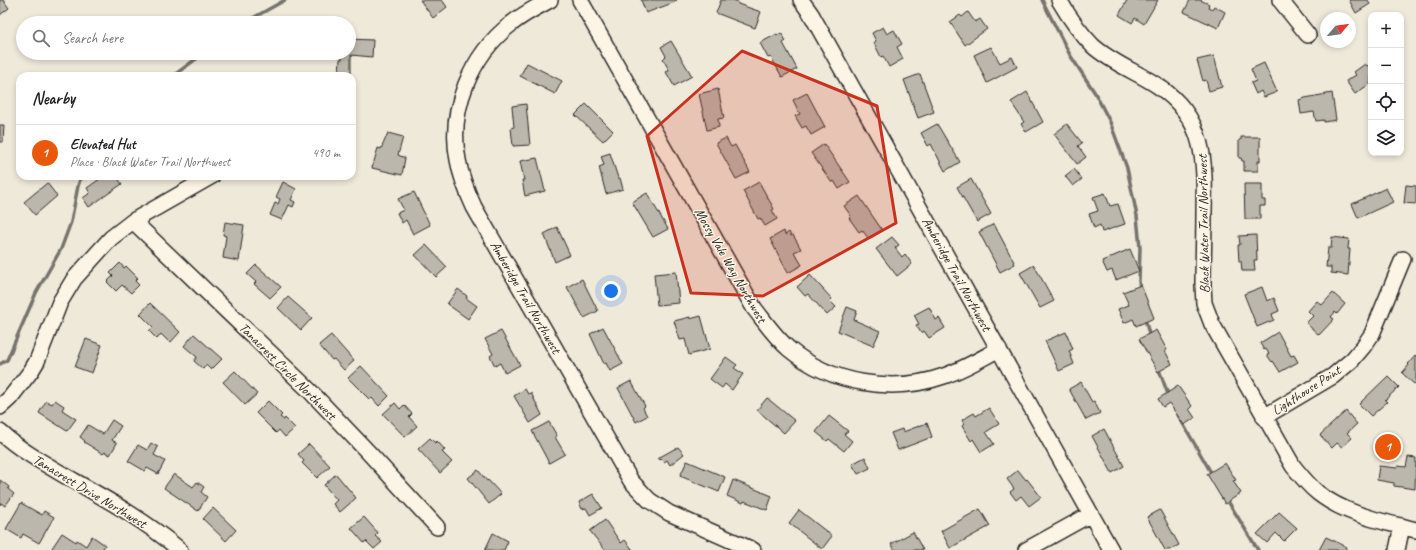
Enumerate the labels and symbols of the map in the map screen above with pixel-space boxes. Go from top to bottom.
north arrow [1320,12,1356,48]
street label: Black Water Trail Northwest [1194,153,1213,293]
street label: Mossy Vale Way Northwest [691,205,771,327]
street label: Amberidge Trail Northwest [918,215,995,335]
street label: Amberidge Trail Northwest [486,238,565,358]
your location [601,281,621,301]
street label: Tanacrest Circle Northwest [235,319,341,424]
street label: Lighthouse Point [1269,361,1345,419]
pin: 1 [1375,432,1401,462]
street label: Tanacrest Drive Northwest [30,451,151,533]

